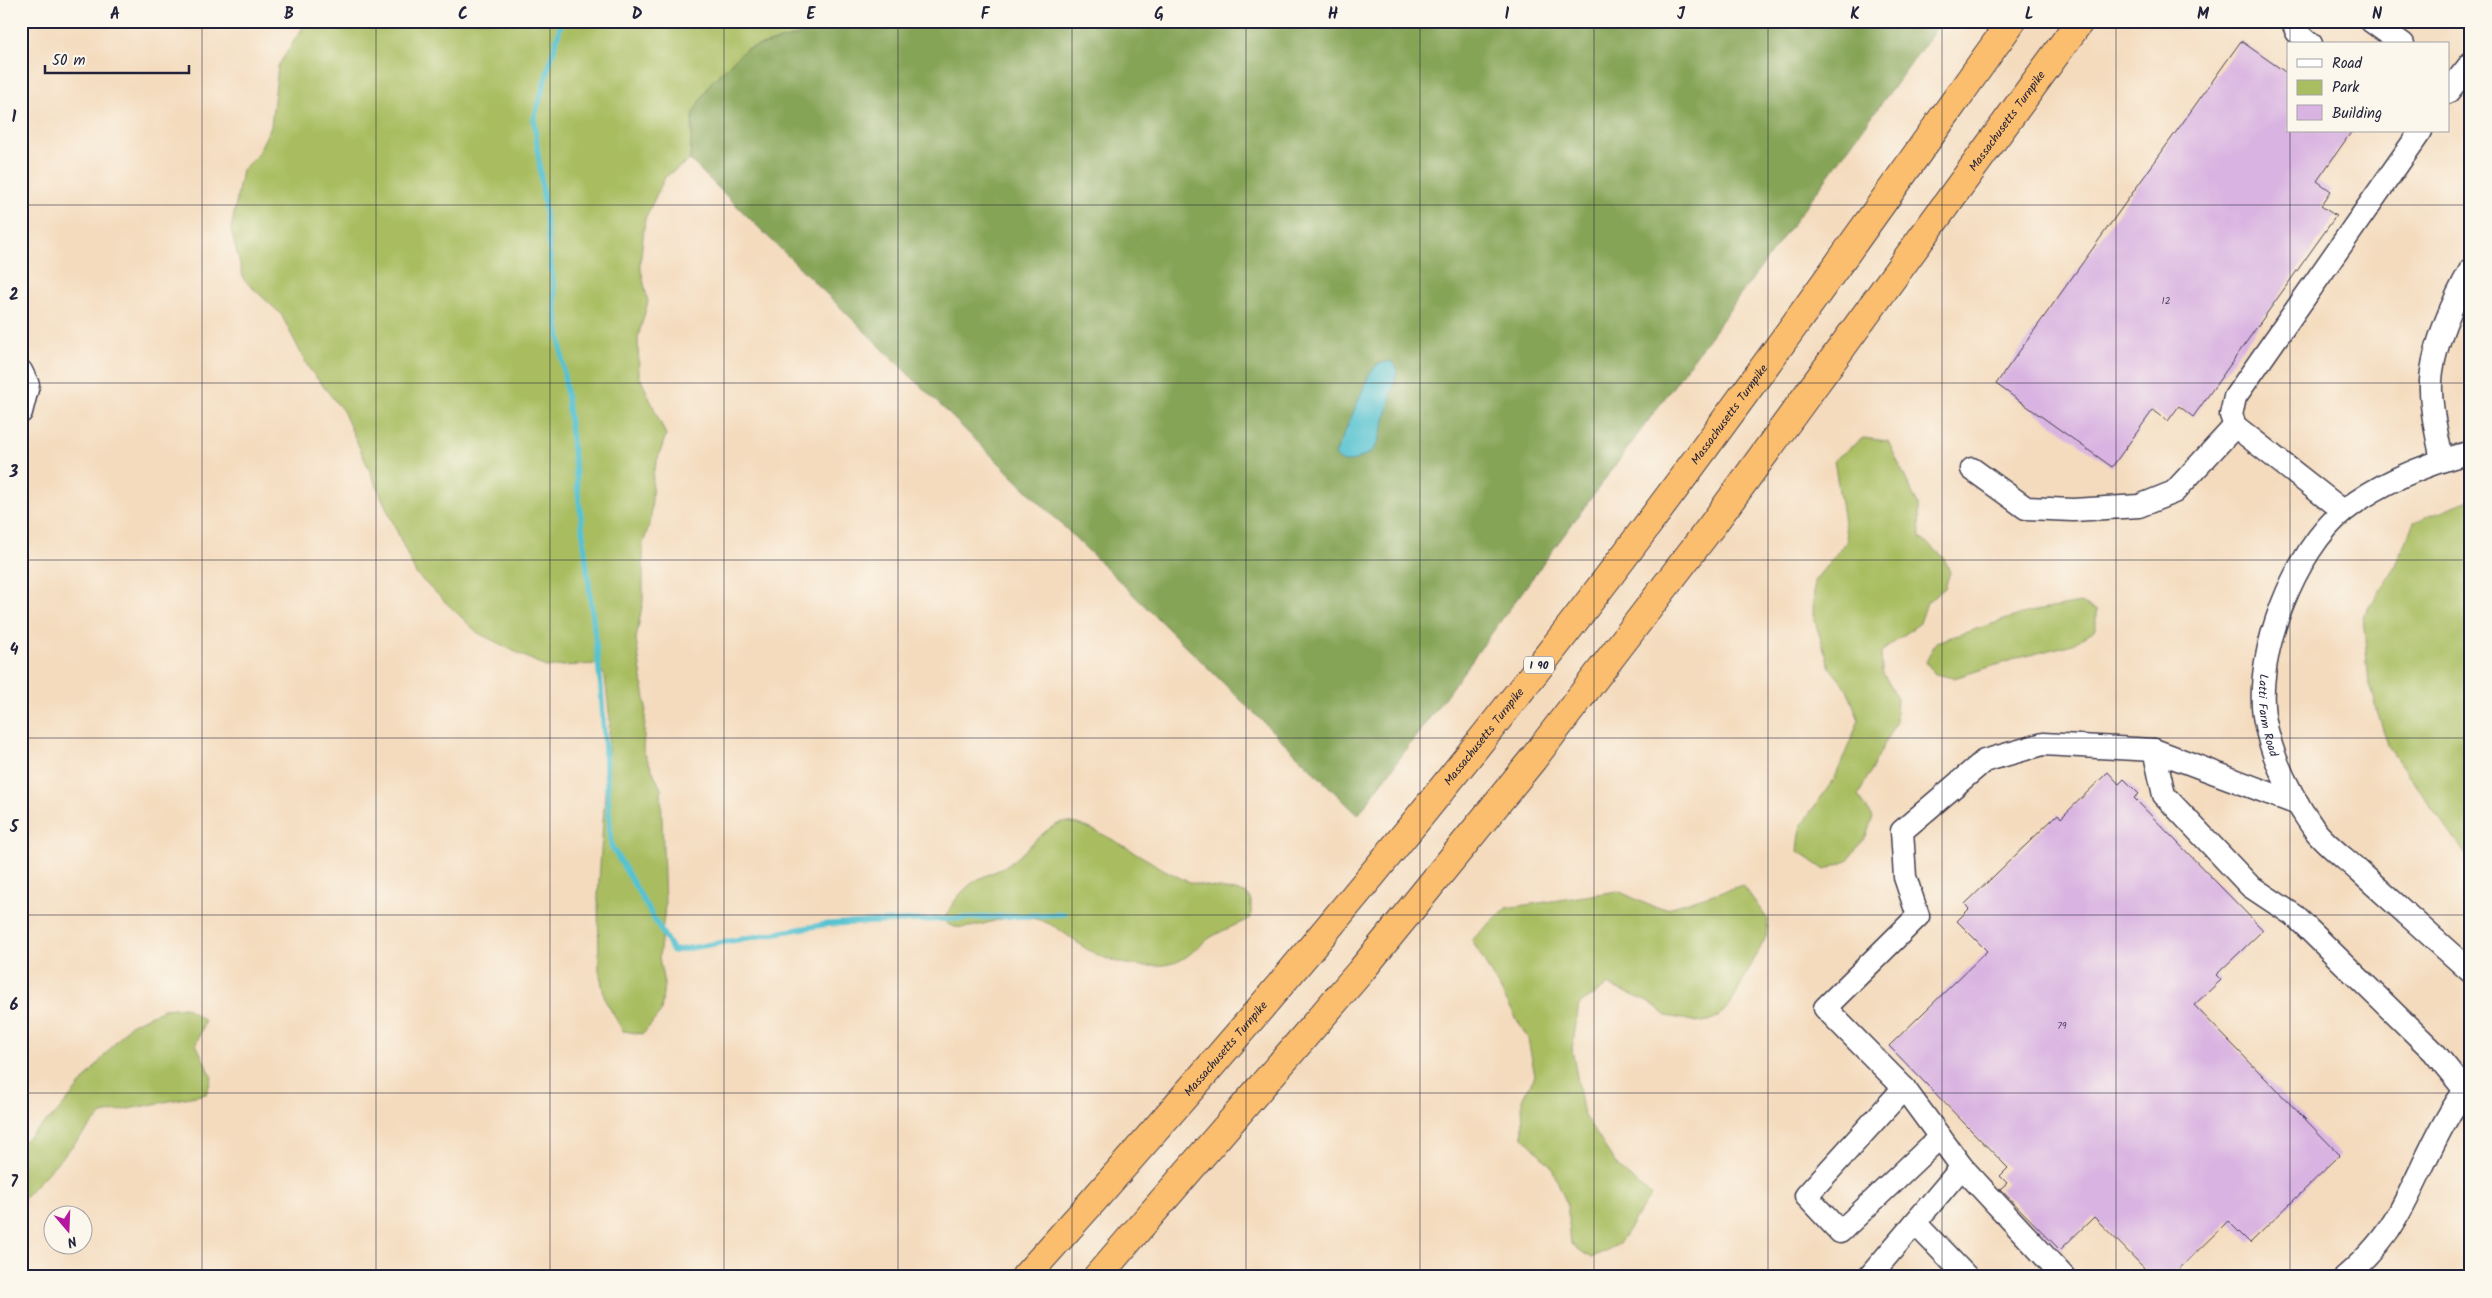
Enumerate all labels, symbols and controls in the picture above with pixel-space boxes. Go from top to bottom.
text: A [110,2,120,27]
text: B [284,2,294,27]
text: C [458,2,468,27]
text: D [632,2,643,27]
text: E [807,2,817,27]
text: F [981,2,991,27]
text: G [1154,2,1164,27]
text: H [1328,2,1338,27]
text: I [1505,2,1510,27]
text: J [1677,2,1686,27]
text: K [1850,2,1860,27]
text: L [2025,2,2033,27]
text: M [2197,2,2210,27]
text: N [2372,2,2382,27]
scale bar [45,42,189,74]
legend [2287,42,2450,132]
text: 50 m [52,49,86,73]
text: Road [2332,52,2363,76]
street label: Massachusetts Turnpike [1964,67,2051,176]
text: Park [2332,76,2360,100]
text: Building [2332,102,2382,126]
text: 1 [12,105,17,130]
text: 2 [9,283,19,308]
house number: 12 [2162,293,2171,309]
street label: Massachusetts Turnpike [1686,360,1773,469]
text: 3 [9,460,19,485]
text: 4 [10,638,19,663]
road number: I 90 [1524,656,1554,674]
street label: Latti Farm Road [2253,673,2283,760]
street label: Massachusetts Turnpike [1439,683,1530,790]
text: 5 [9,815,20,840]
text: 6 [10,993,19,1018]
street label: Massachusetts Turnpike [1180,997,1273,1101]
house number: 79 [2057,1018,2067,1034]
text: 7 [10,1170,18,1195]
north arrow [42,1206,92,1256]
text: N [64,1230,80,1253]

